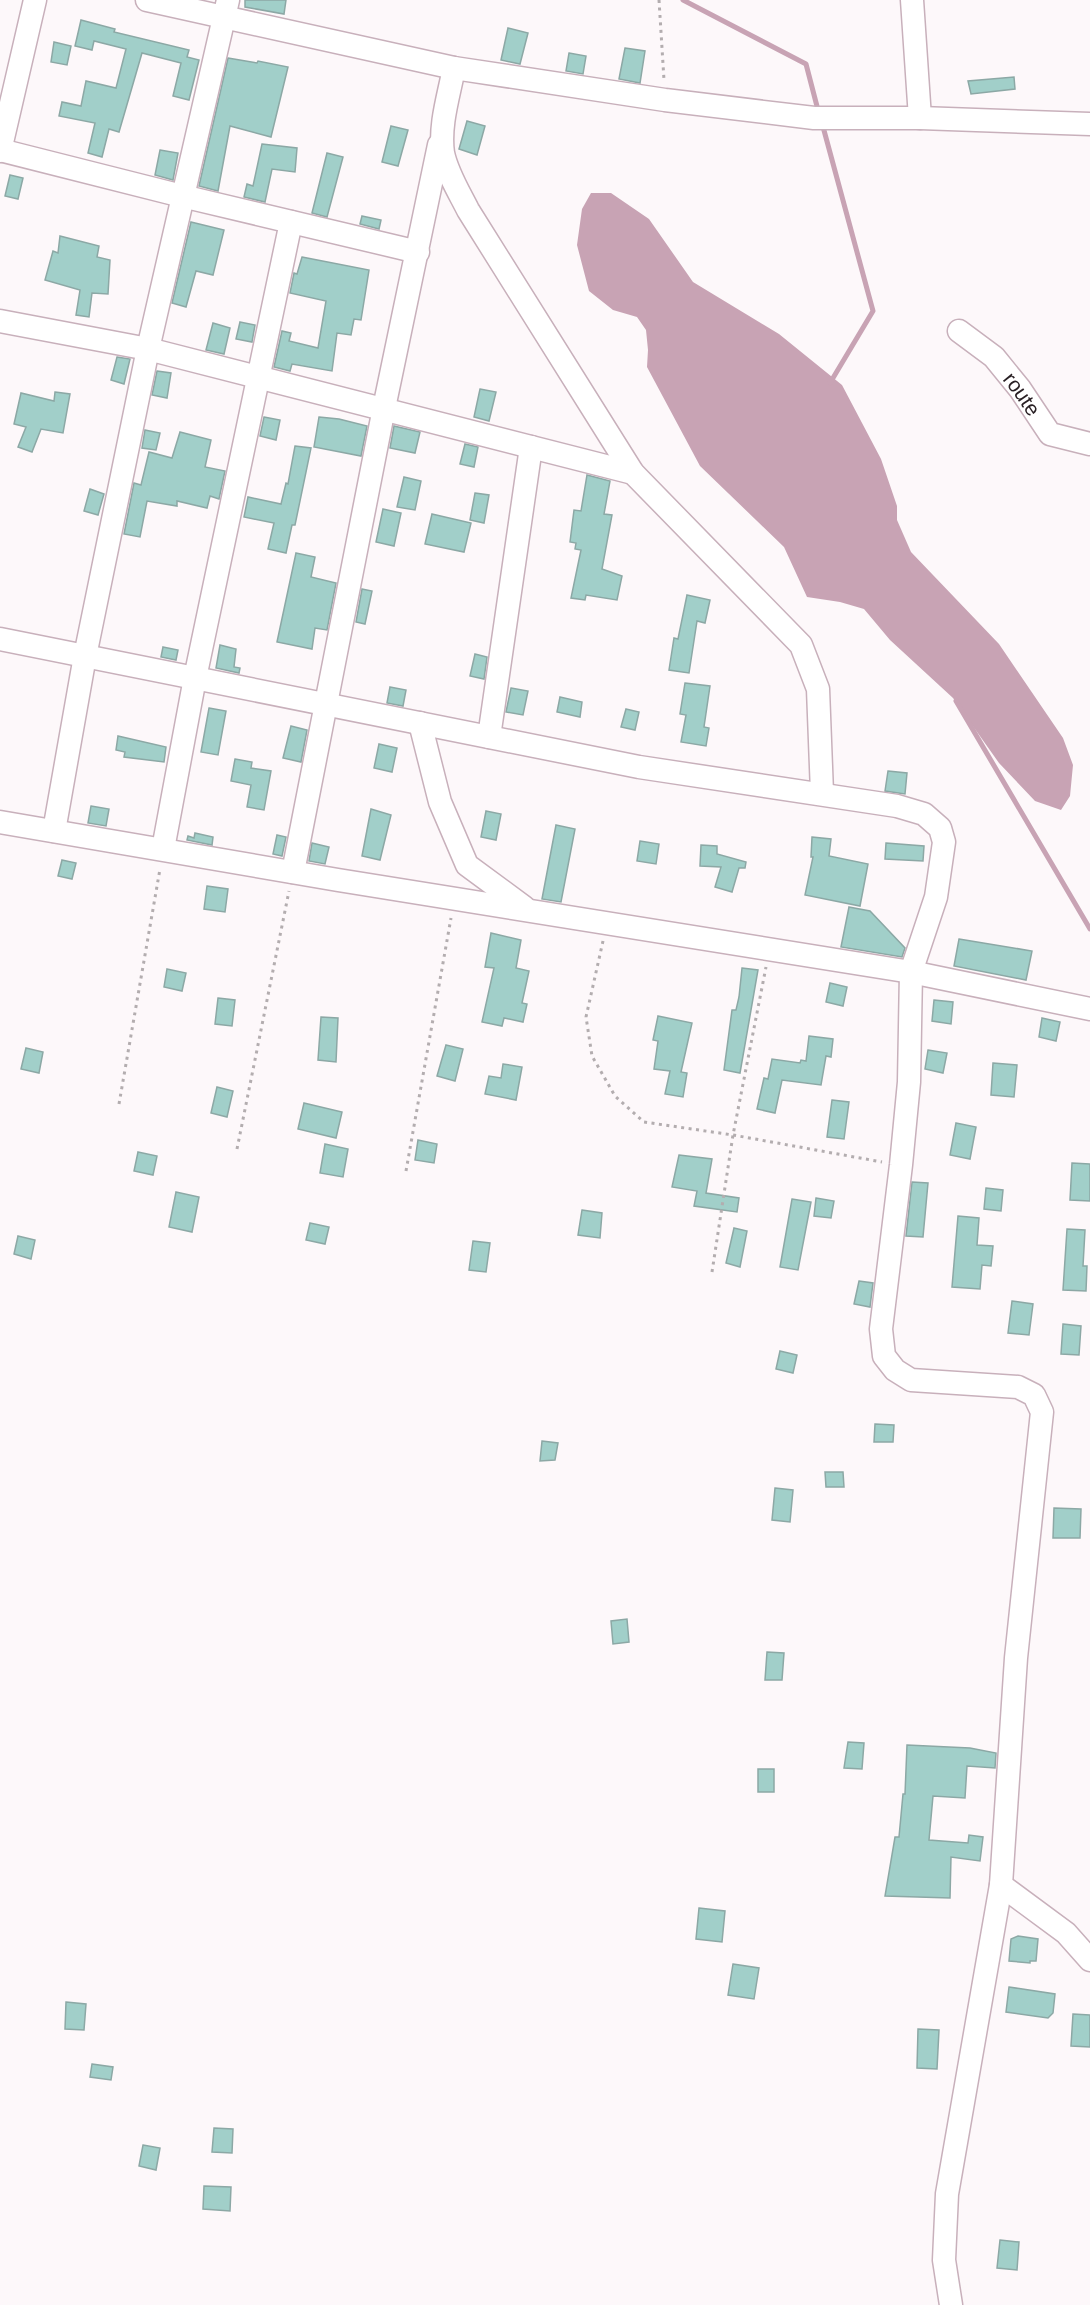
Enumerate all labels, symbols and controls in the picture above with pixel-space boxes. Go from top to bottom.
street label: route [999,367,1046,420]

